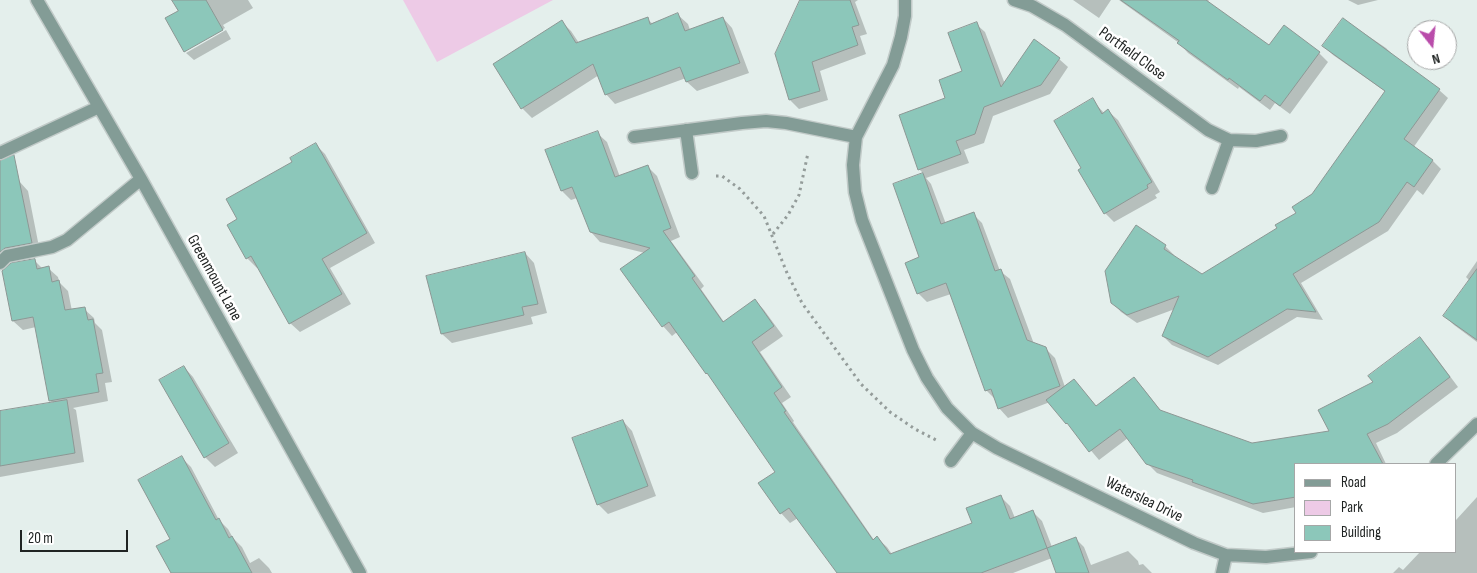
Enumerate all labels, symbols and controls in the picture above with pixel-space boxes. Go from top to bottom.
north arrow [1407,20,1457,70]
street label: Portfield Close [1095,23,1169,85]
text: N [1430,50,1442,68]
street label: Greenmount Lane [182,232,246,324]
legend [1294,463,1457,553]
street label: Waterslea Drive [1102,473,1186,527]
text: Road [1341,473,1366,492]
text: Park [1341,498,1363,517]
scale bar [22,520,130,552]
text: Building [1341,523,1381,542]
text: 20 m [28,529,53,548]

